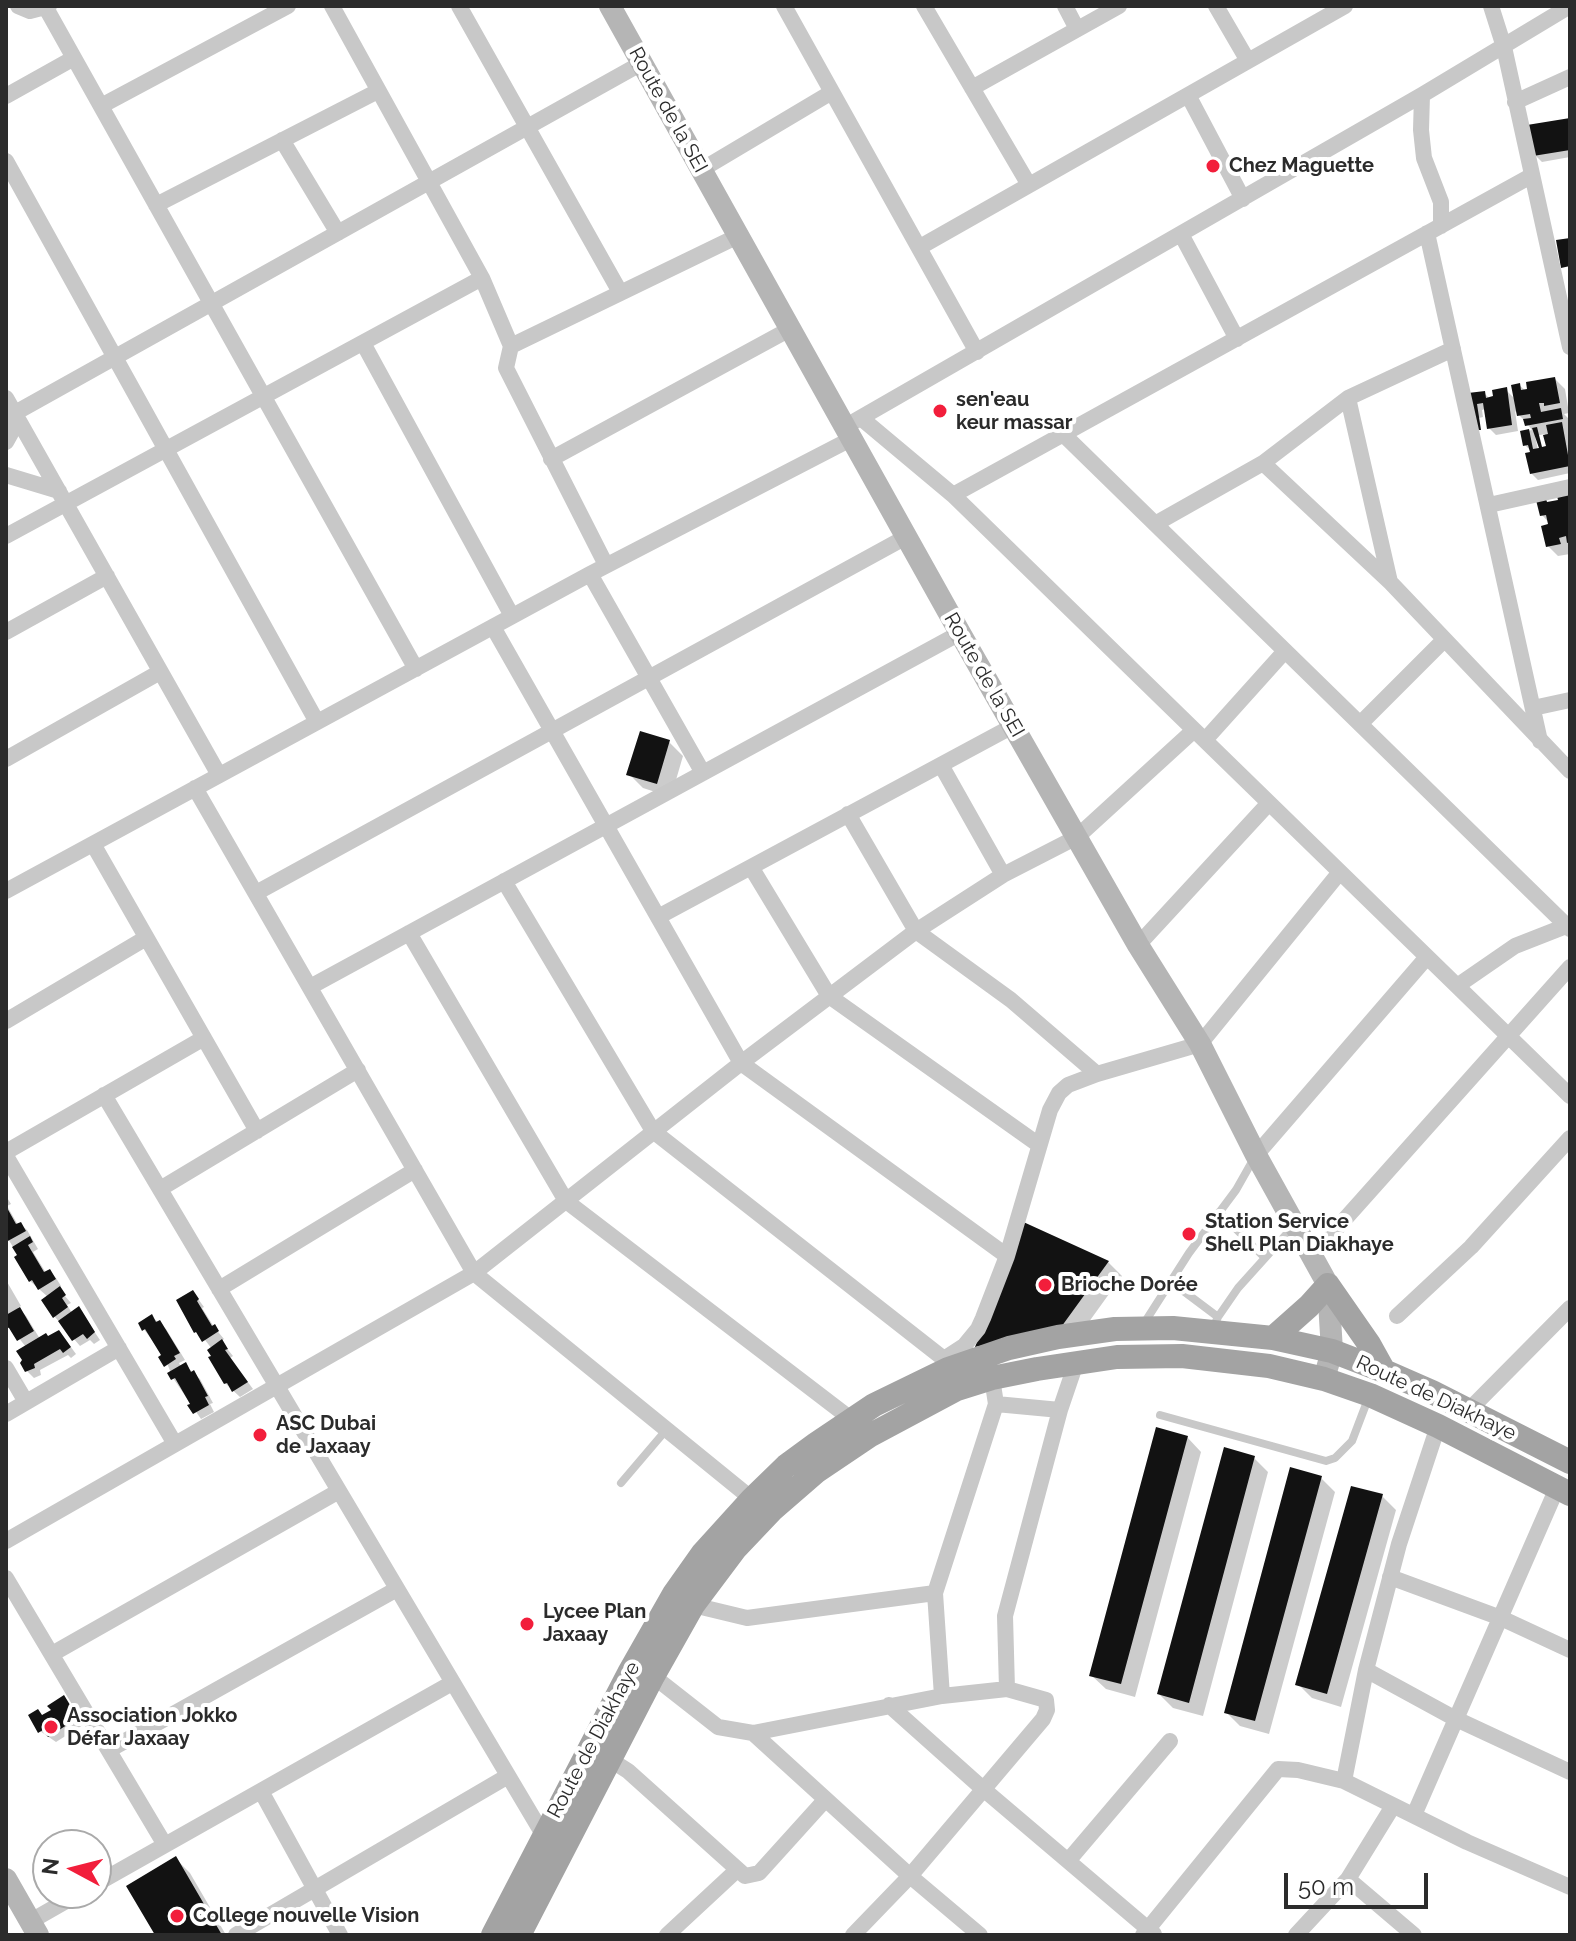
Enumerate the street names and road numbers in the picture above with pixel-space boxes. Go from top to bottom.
street label: Route de la SEI [624,43,712,177]
street label: Route de la SEI [939,608,1029,742]
street label: Route de Diakhaye [1352,1350,1520,1446]
street label: Route de Diakhaye [543,1658,645,1822]

